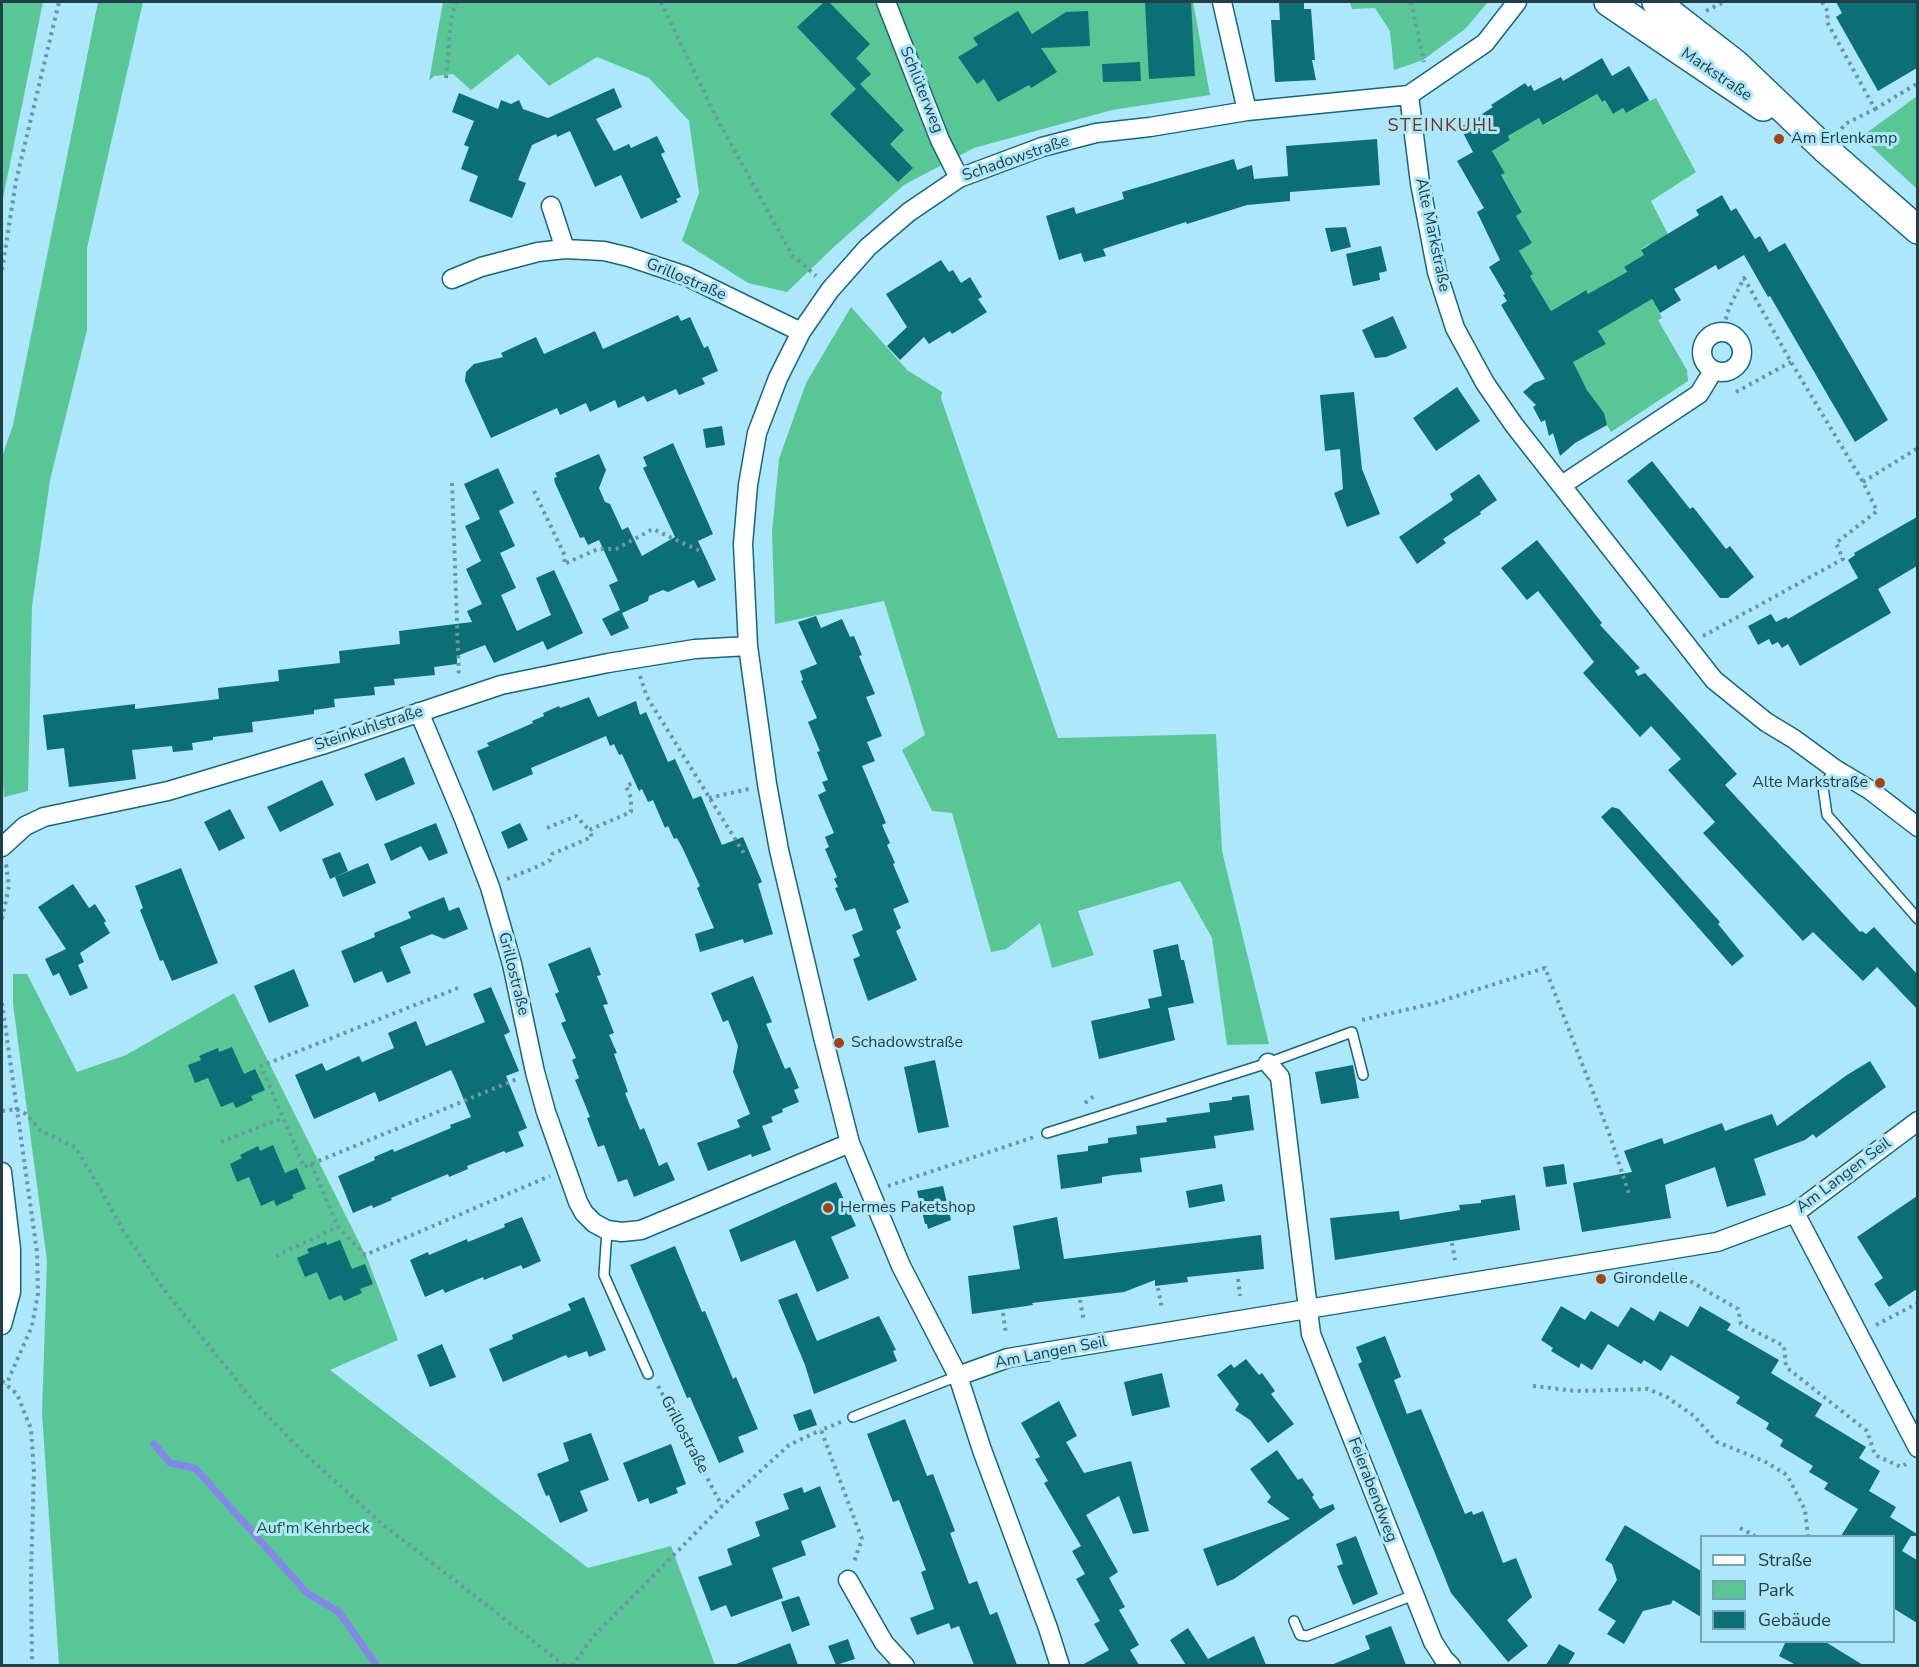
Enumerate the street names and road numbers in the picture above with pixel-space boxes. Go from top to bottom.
street label: Schlüterweg [895,44,947,136]
street label: Markstraße [1677,44,1755,106]
street label: Schadowstraße [960,132,1072,186]
street label: Alte Markstraße [1411,176,1453,294]
street label: Grillostraße [643,255,729,305]
street label: Steinkuhlstraße [312,702,426,756]
street label: Grillostraße [493,930,533,1018]
street label: Am Langen Seil [1793,1134,1895,1218]
street label: Am Langen Seil [993,1333,1109,1373]
street label: Grillostraße [656,1393,712,1477]
street label: Feierabendweg [1343,1435,1401,1545]

